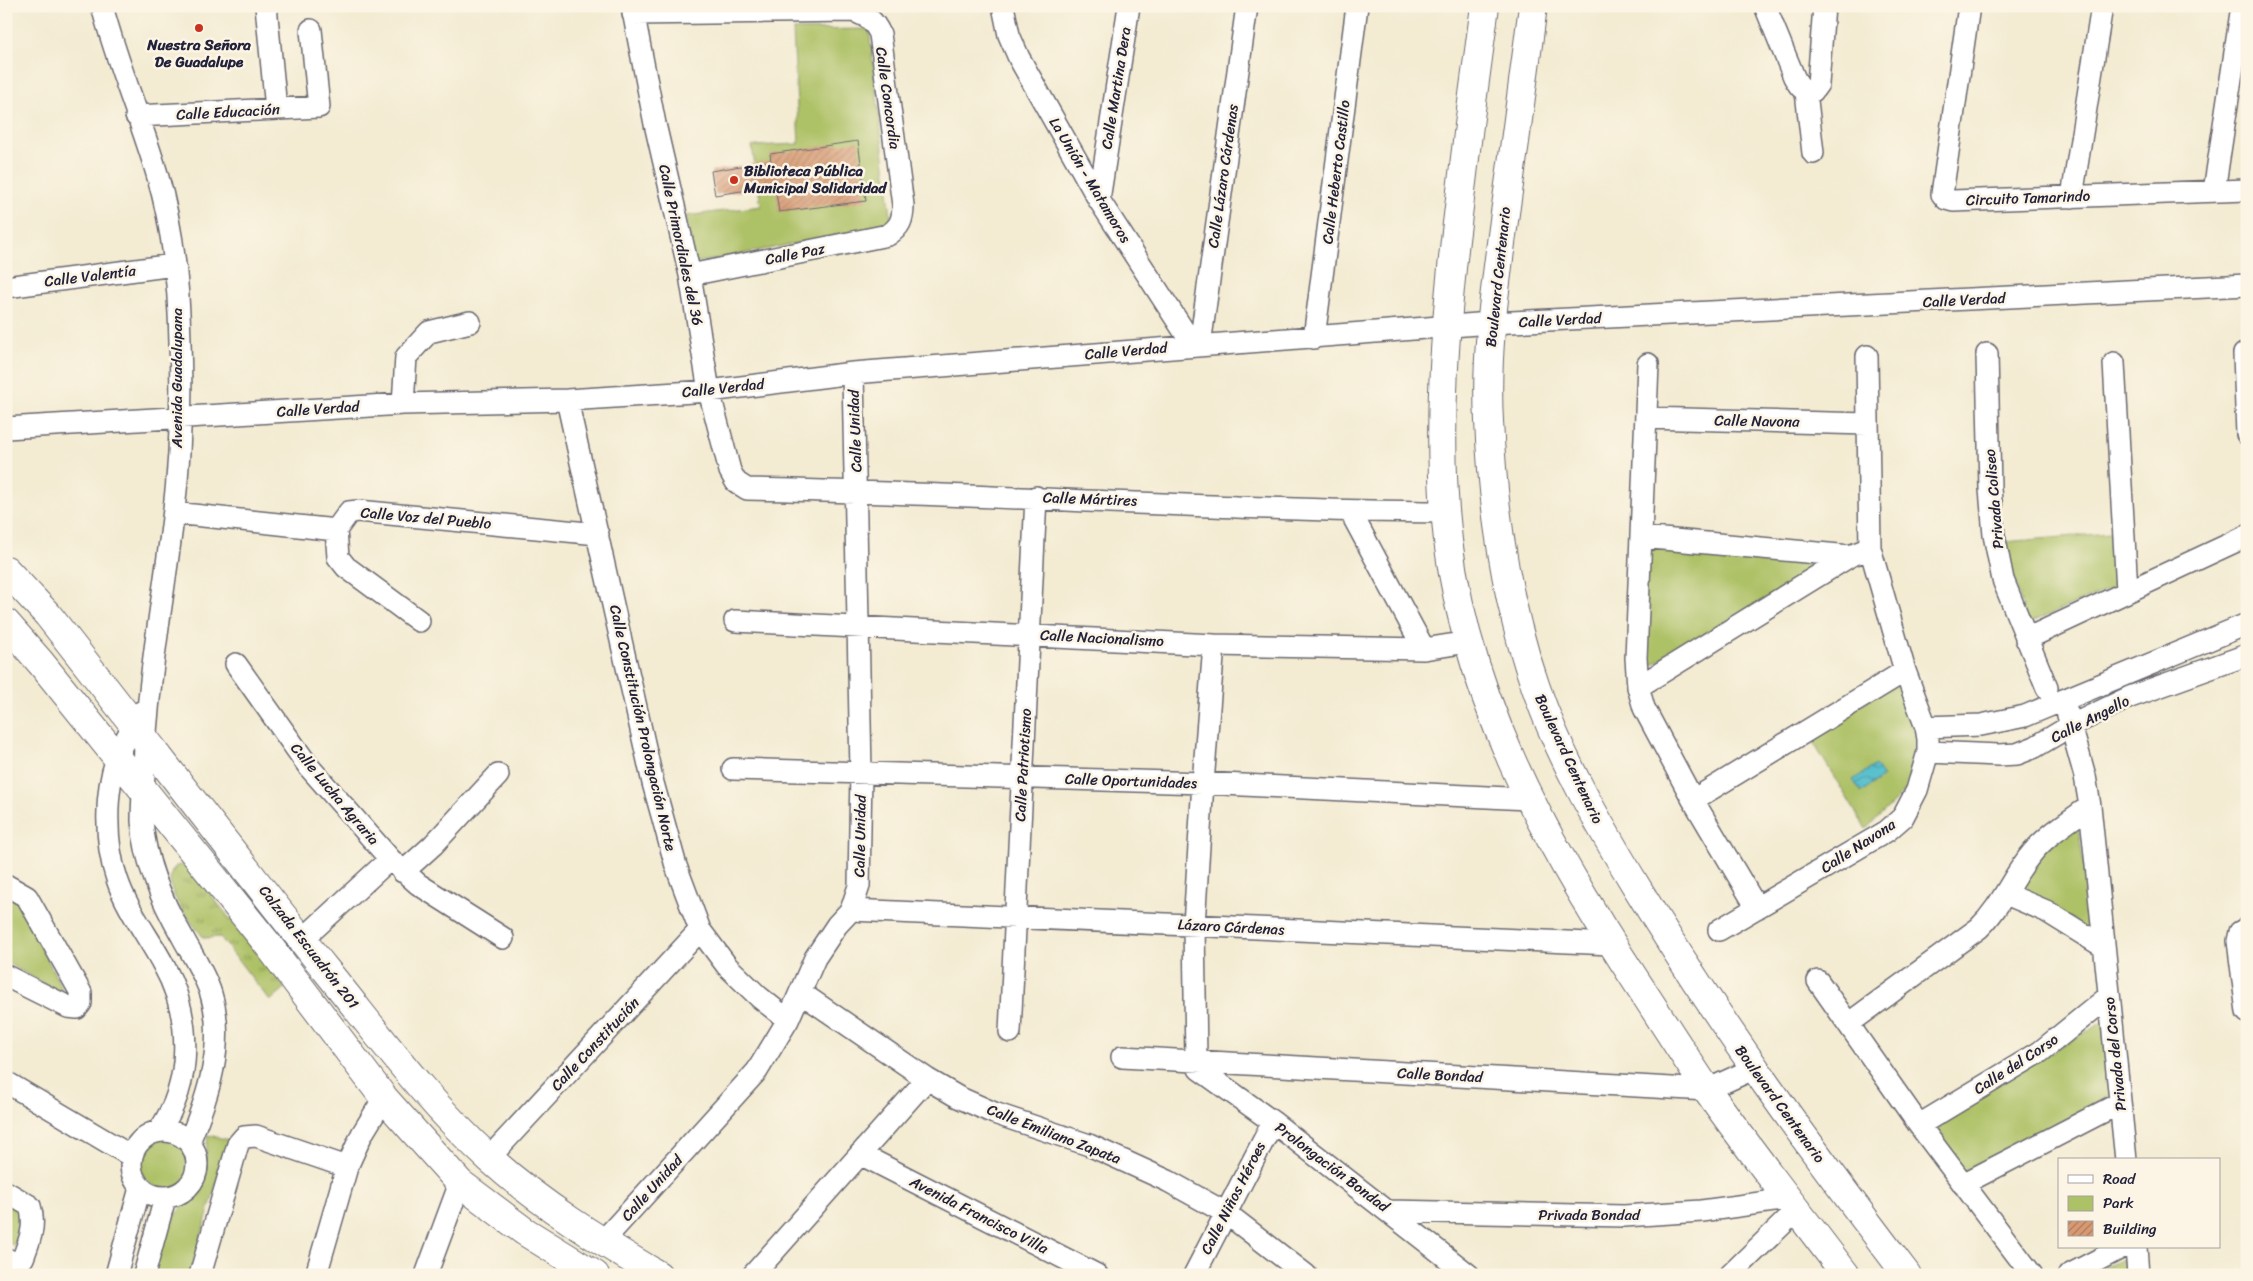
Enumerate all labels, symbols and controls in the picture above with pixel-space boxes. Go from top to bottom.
marker: Nuestra Señora De Guadalupe [193,22,205,34]
street label: Calle Martina Dera [1093,24,1139,151]
place label: Nuestra Señora De Guadalupe [146,32,251,75]
street label: Calle Concordia [868,45,908,151]
street label: Calle Educación [176,96,280,128]
street label: Calle Heberto Castillo [1314,98,1358,245]
street label: Calle Lázaro Cárdenas [1200,102,1246,250]
street label: La Unión - Matamoros [1042,112,1138,249]
place label: Biblioteca Pública Municipal Solidaridad [743,158,888,201]
street label: Calle Primordiales del 36 [651,162,711,328]
marker: Biblioteca Pública Municipal Solidaridad [728,174,740,186]
street label: Circuito Tamarindo [1965,183,2091,213]
street label: Boulevard Centenario [1478,205,1518,348]
street label: Calle Paz [763,235,828,273]
street label: Calle Valentía [43,257,138,294]
street label: Calle Verdad [1922,285,2007,315]
street label: Calle Verdad [1518,305,1603,335]
street label: Avenida Guadalupana [164,308,190,449]
street label: Calle Verdad [1084,334,1169,368]
street label: Calle Verdad [681,371,767,405]
street label: Calle Unidad [841,388,869,473]
street label: Calle Verdad [276,393,361,425]
street label: Calle Navona [1714,407,1800,435]
street label: Privada Coliseo [1977,447,2011,550]
street label: Calle Mártires [1042,484,1138,514]
street label: Calle Voz del Pueblo [360,499,493,537]
street label: Calle Constitución Prolongación Norte [602,602,684,854]
street label: Calle Nacionalismo [1040,622,1165,654]
street label: Calle Angello [2046,688,2135,750]
street label: Boulevard Centenario [1527,690,1611,829]
street label: Calle Patriotismo [1007,707,1039,822]
street label: Calle Lucha Agraria [284,737,386,852]
street label: Calle Oportunidades [1064,766,1198,796]
street label: Calle Unidad [846,793,874,878]
street label: Calle Navona [1815,812,1901,880]
street label: Calzada Escuadrón 201 [252,879,366,1015]
street label: Lázaro Cárdenas [1177,911,1286,943]
street label: Calle Constitución [544,991,646,1097]
street label: Privada del Corso [2096,995,2134,1112]
street label: Calle del Corso [1968,1026,2064,1101]
street label: Boulevard Centenario [1728,1039,1832,1169]
street label: Calle Bondad [1397,1060,1485,1090]
street label: Calle Emiliano Zapata [983,1096,1125,1172]
street label: Prolongación Bondad [1269,1115,1396,1220]
street label: Calle Niños Héroes [1193,1136,1273,1259]
street label: Calle Unidad [615,1148,690,1227]
legend [2058,1158,2220,1248]
text: Road [2103,1166,2136,1192]
street label: Avenida Francisco Villa [904,1168,1053,1261]
text: Park [2103,1190,2134,1216]
street label: Privada Bondad [1538,1202,1641,1228]
text: Building [2103,1216,2157,1242]

